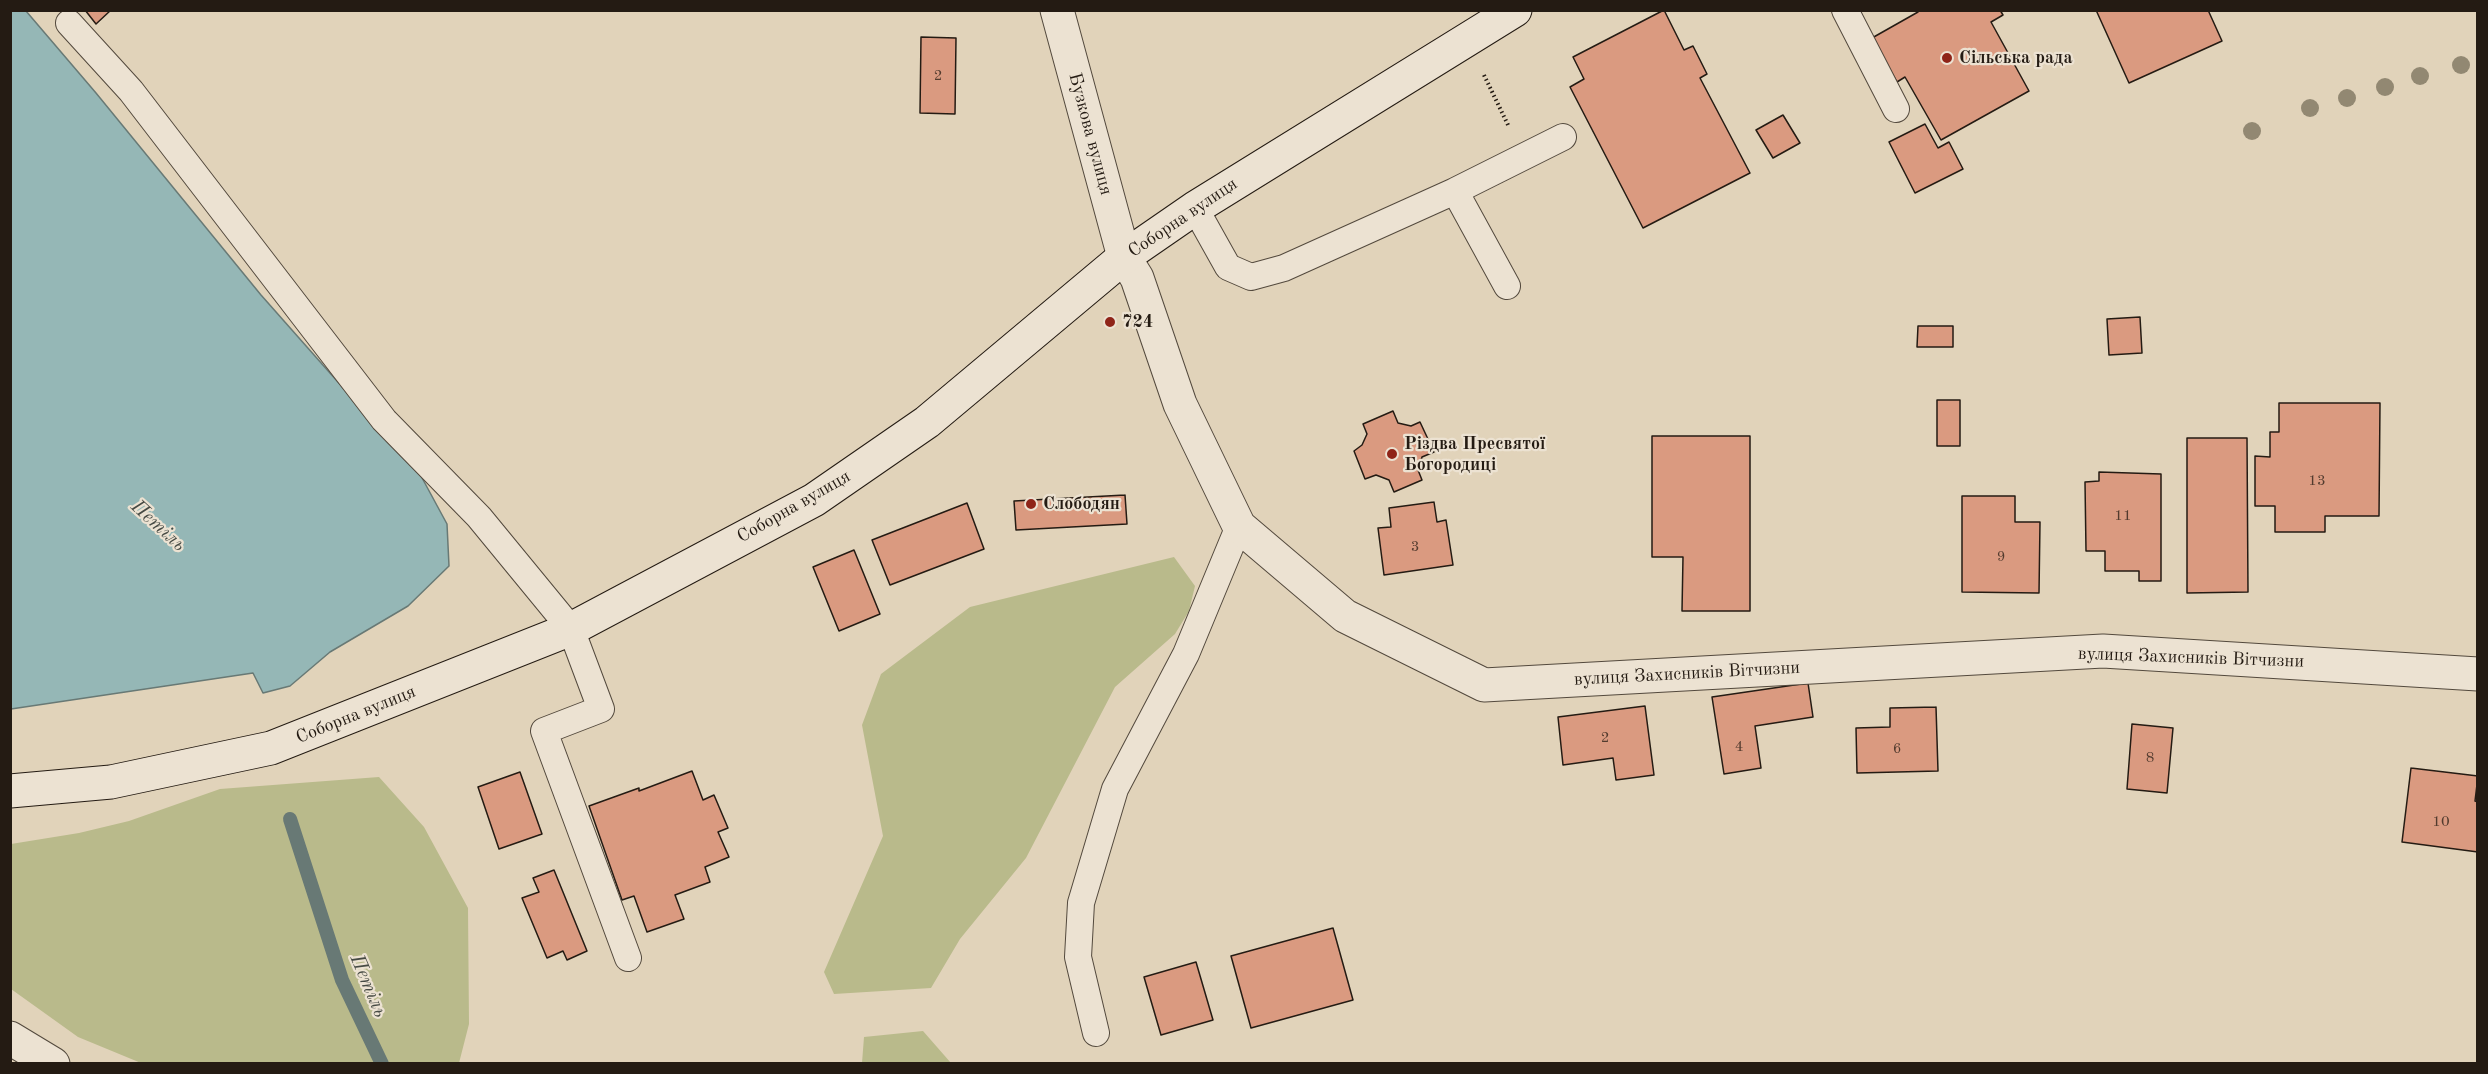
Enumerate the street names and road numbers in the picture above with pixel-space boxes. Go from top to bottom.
street label: Бузкова вулиця [1063,70,1117,198]
street label: Соборна вулиця [1124,174,1242,262]
street label: Соборна вулиця [734,466,854,548]
street label: вулиця Захисників Вітчизни [2078,643,2304,673]
street label: вулиця Захисників Вітчизни [1574,657,1800,691]
street label: Соборна вулиця [293,681,419,749]

